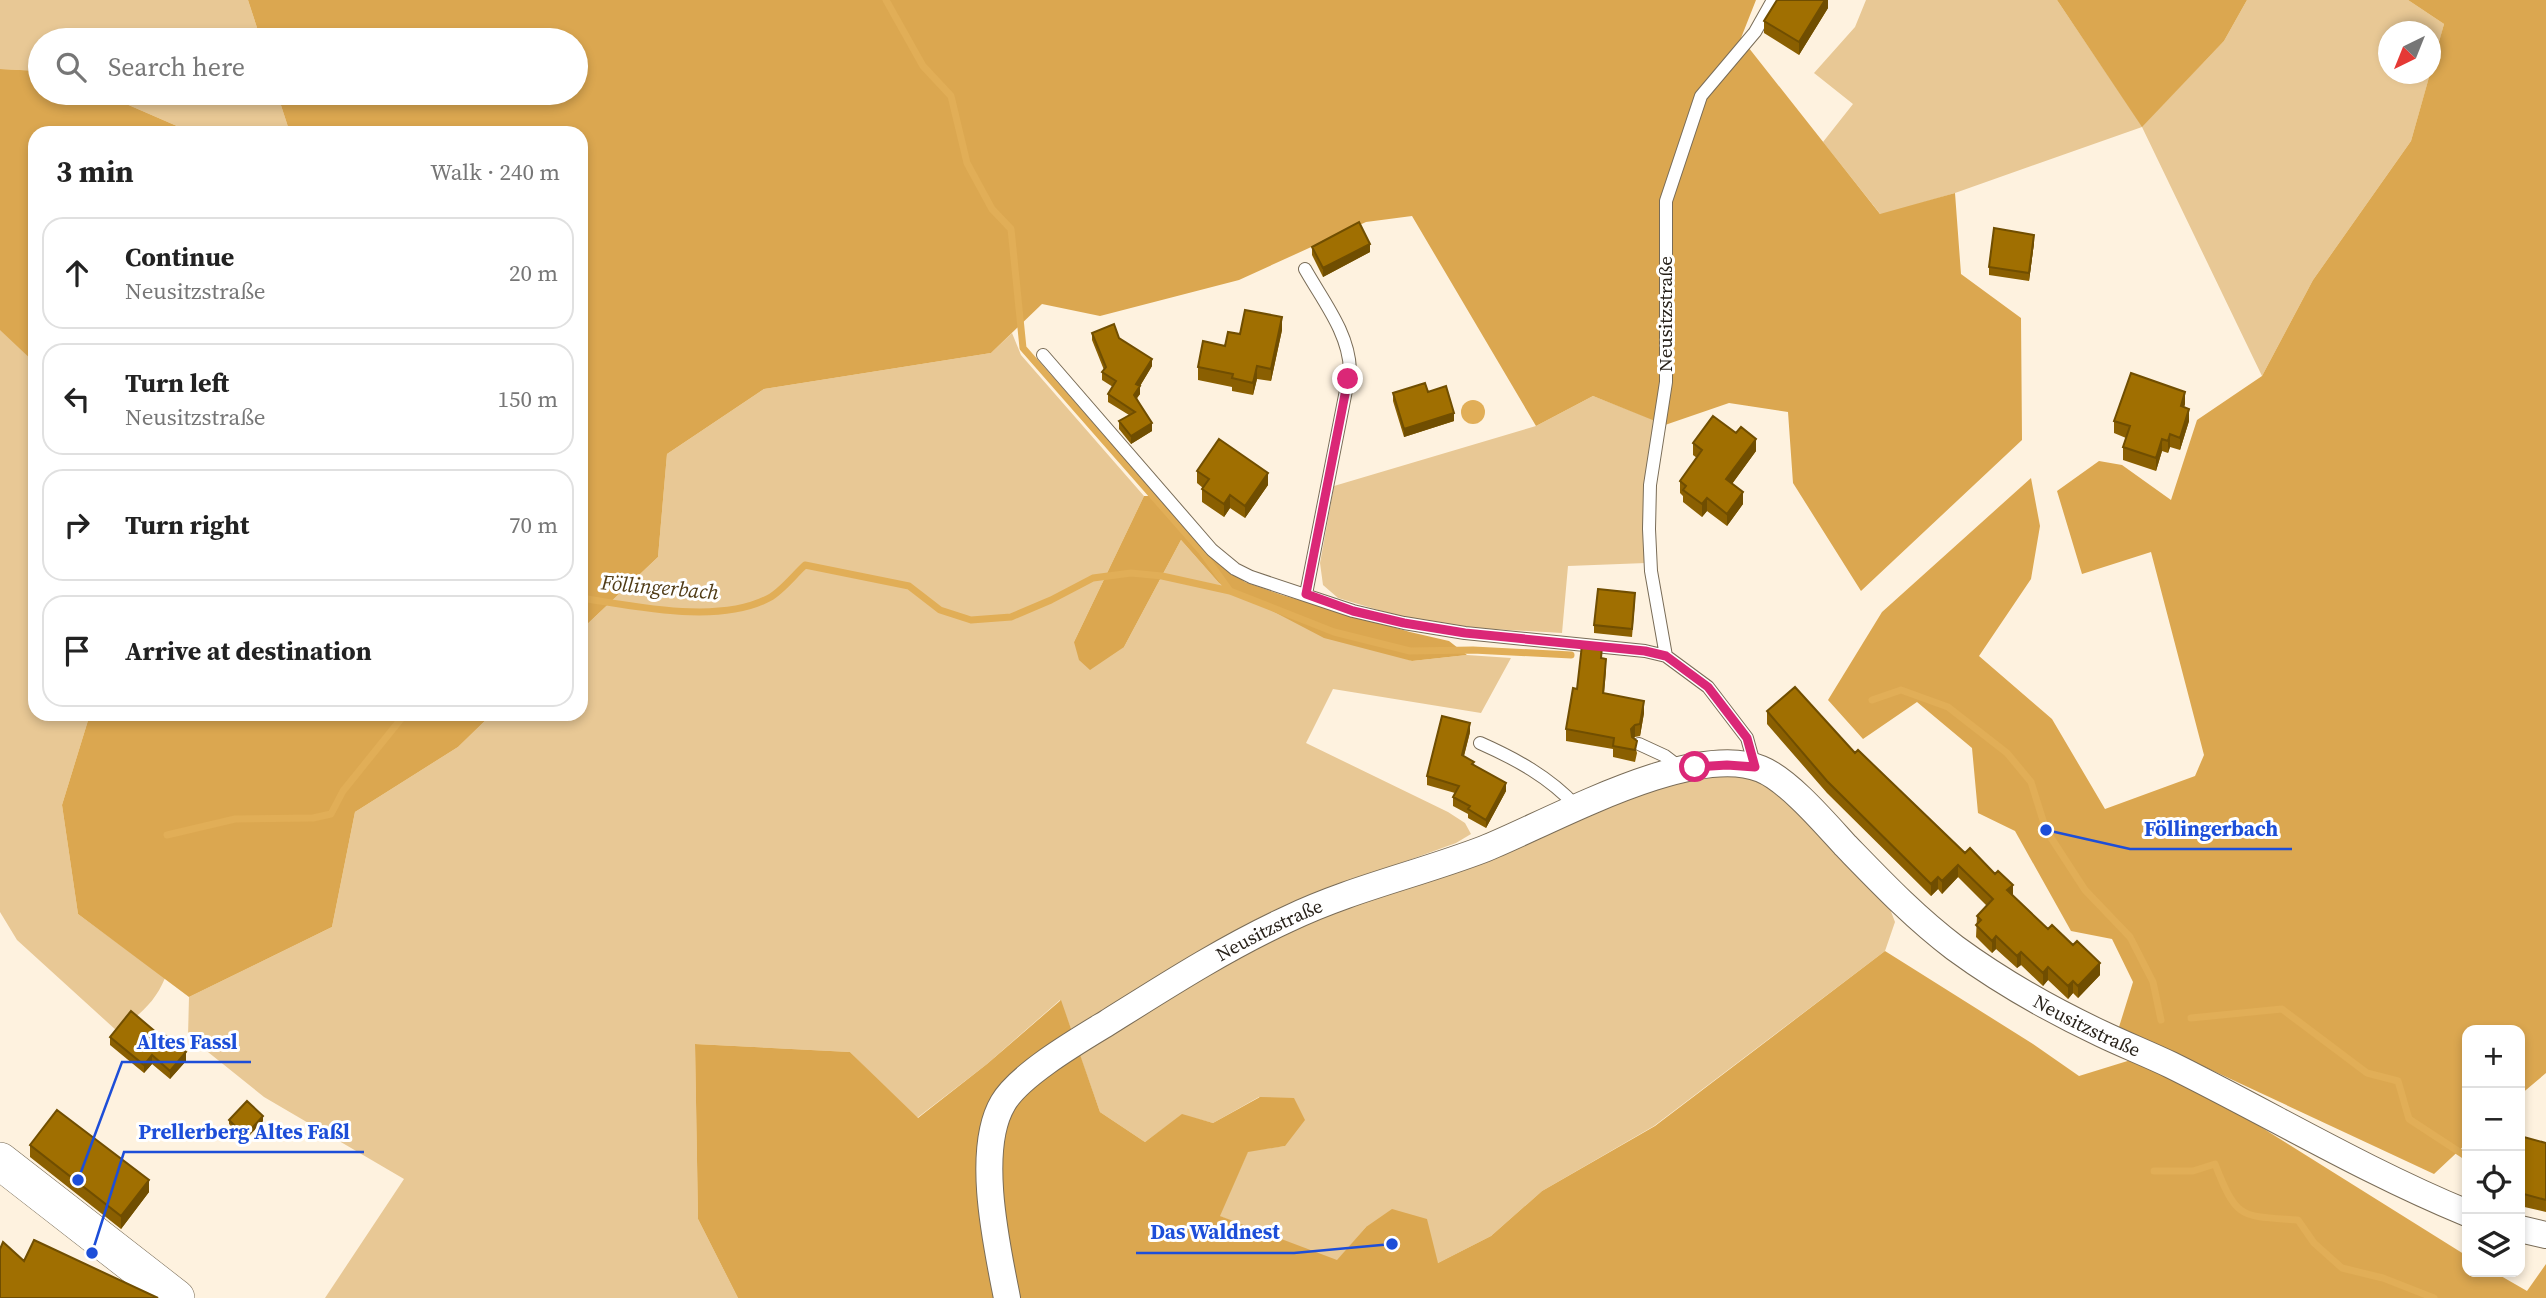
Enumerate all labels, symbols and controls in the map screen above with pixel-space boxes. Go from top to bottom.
north arrow [2378,21,2441,84]
search box [28,28,588,105]
icon: search [52,48,90,86]
text: Search here [108,49,245,85]
text: 3 min [56,151,134,192]
text: Walk · 240 m [430,156,560,188]
text: Continue [125,239,234,275]
icon: ahead [58,254,96,292]
street label: Neusitzstraße [1652,256,1678,372]
text: 20 m [509,257,558,289]
text: Neusitzstraße [125,275,266,307]
route end [1332,363,1363,394]
text: Turn left [125,365,229,401]
icon: left [58,380,96,418]
text: 150 m [497,383,558,415]
text: Neusitzstraße [125,401,266,433]
icon: right [58,506,96,544]
text: Turn right [125,507,249,543]
text: 70 m [509,509,558,541]
water label: Föllingerbach [599,567,721,607]
icon: arrive [58,632,96,670]
text: Arrive at destination [125,633,372,669]
route start [1679,751,1710,782]
callout: Föllingerbach [2130,807,2292,849]
text: Föllingerbach [2144,814,2278,843]
street label: Neusitzstraße [1211,892,1326,967]
street label: Neusitzstraße [2029,988,2145,1063]
callout: Altes Fassl [122,1020,251,1062]
map controls [2462,1025,2525,1277]
button: + [2462,1025,2525,1088]
text: Altes Fassl [136,1027,238,1056]
button: − [2462,1088,2525,1151]
callout: Prellerberg Altes Faßl [124,1110,364,1152]
text: Prellerberg Altes Faßl [138,1117,350,1146]
button: locate [2462,1151,2525,1214]
callout: Das Waldnest [1136,1211,1294,1253]
button: layers [2462,1214,2525,1277]
text: Das Waldnest [1150,1217,1280,1246]

